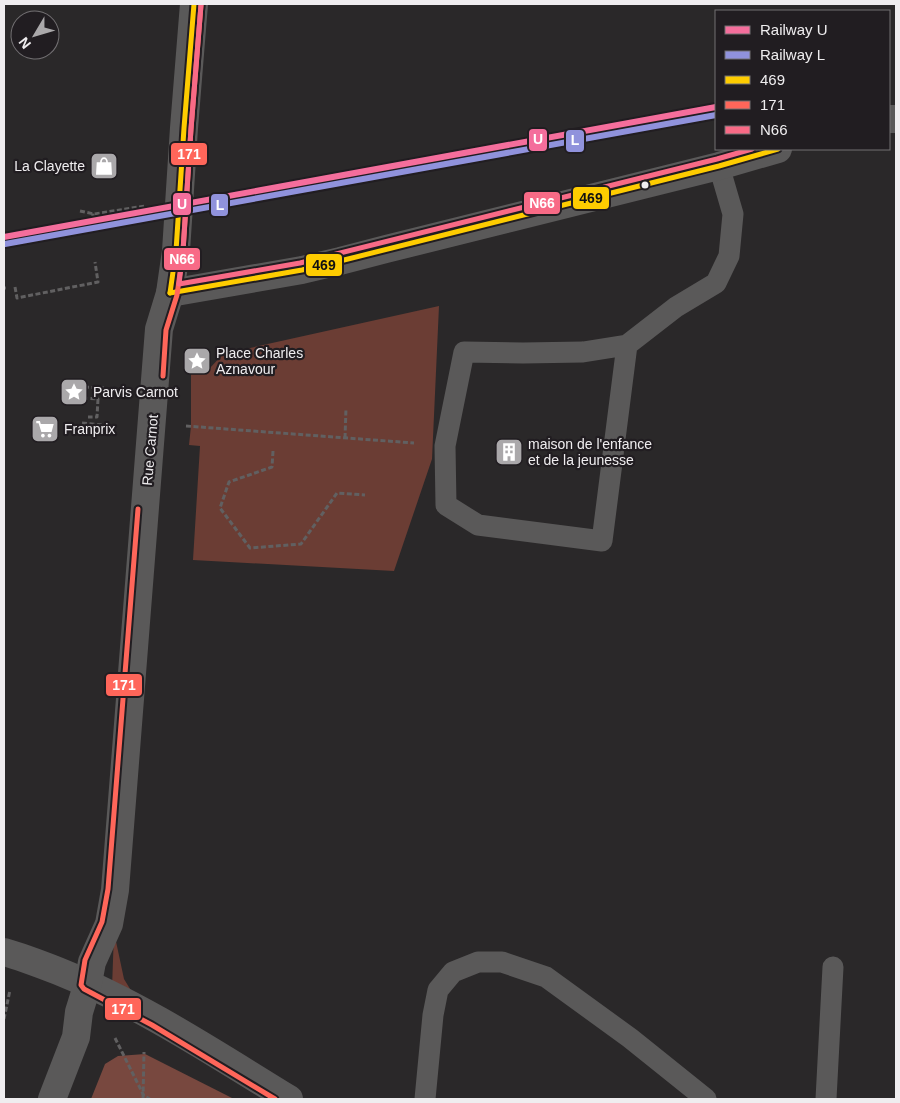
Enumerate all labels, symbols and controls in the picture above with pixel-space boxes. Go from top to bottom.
north arrow [10,10,60,60]
legend [715,10,890,150]
text: Railway U [760,21,828,38]
text: N [15,34,34,52]
text: Railway L [760,46,825,63]
text: 469 [760,71,785,88]
text: 171 [760,96,785,113]
text: N66 [760,121,788,138]
line badge: U [528,128,548,152]
line badge: L [565,129,585,153]
text: U [533,131,543,147]
text: L [571,132,580,148]
line badge: 171 [170,142,208,166]
text: 171 [177,146,201,162]
shop icon: La Clayette [89,151,119,181]
place label: La Clayette [14,158,85,174]
unlabelled marker [640,180,650,190]
line badge: 469 [572,186,610,210]
text: 469 [579,190,603,206]
line badge: N66 [523,191,561,215]
line badge: U [172,192,192,216]
line badge: L [210,193,229,217]
text: N66 [529,195,555,211]
text: U [177,196,187,212]
text: L [216,197,225,213]
line badge: N66 [163,247,201,271]
text: N66 [169,251,195,267]
line badge: 469 [305,253,343,277]
text: 469 [312,257,336,273]
place label: Place Charles Aznavour [216,345,303,377]
place icon: Place Charles Aznavour [182,346,212,376]
place icon: Parvis Carnot [59,377,89,407]
place label: Parvis Carnot [93,384,178,400]
supermarket icon: Franprix [30,414,60,444]
street label: Rue Carnot [139,414,161,486]
place label: Franprix [64,421,115,437]
place label: maison de l'enfance et de la jeunesse [528,436,652,468]
building icon: maison de l'enfance et de la jeunesse [494,437,524,467]
line badge: 171 [105,673,143,697]
text: 171 [112,677,136,693]
line badge: 171 [104,997,142,1021]
text: 171 [111,1001,135,1017]

